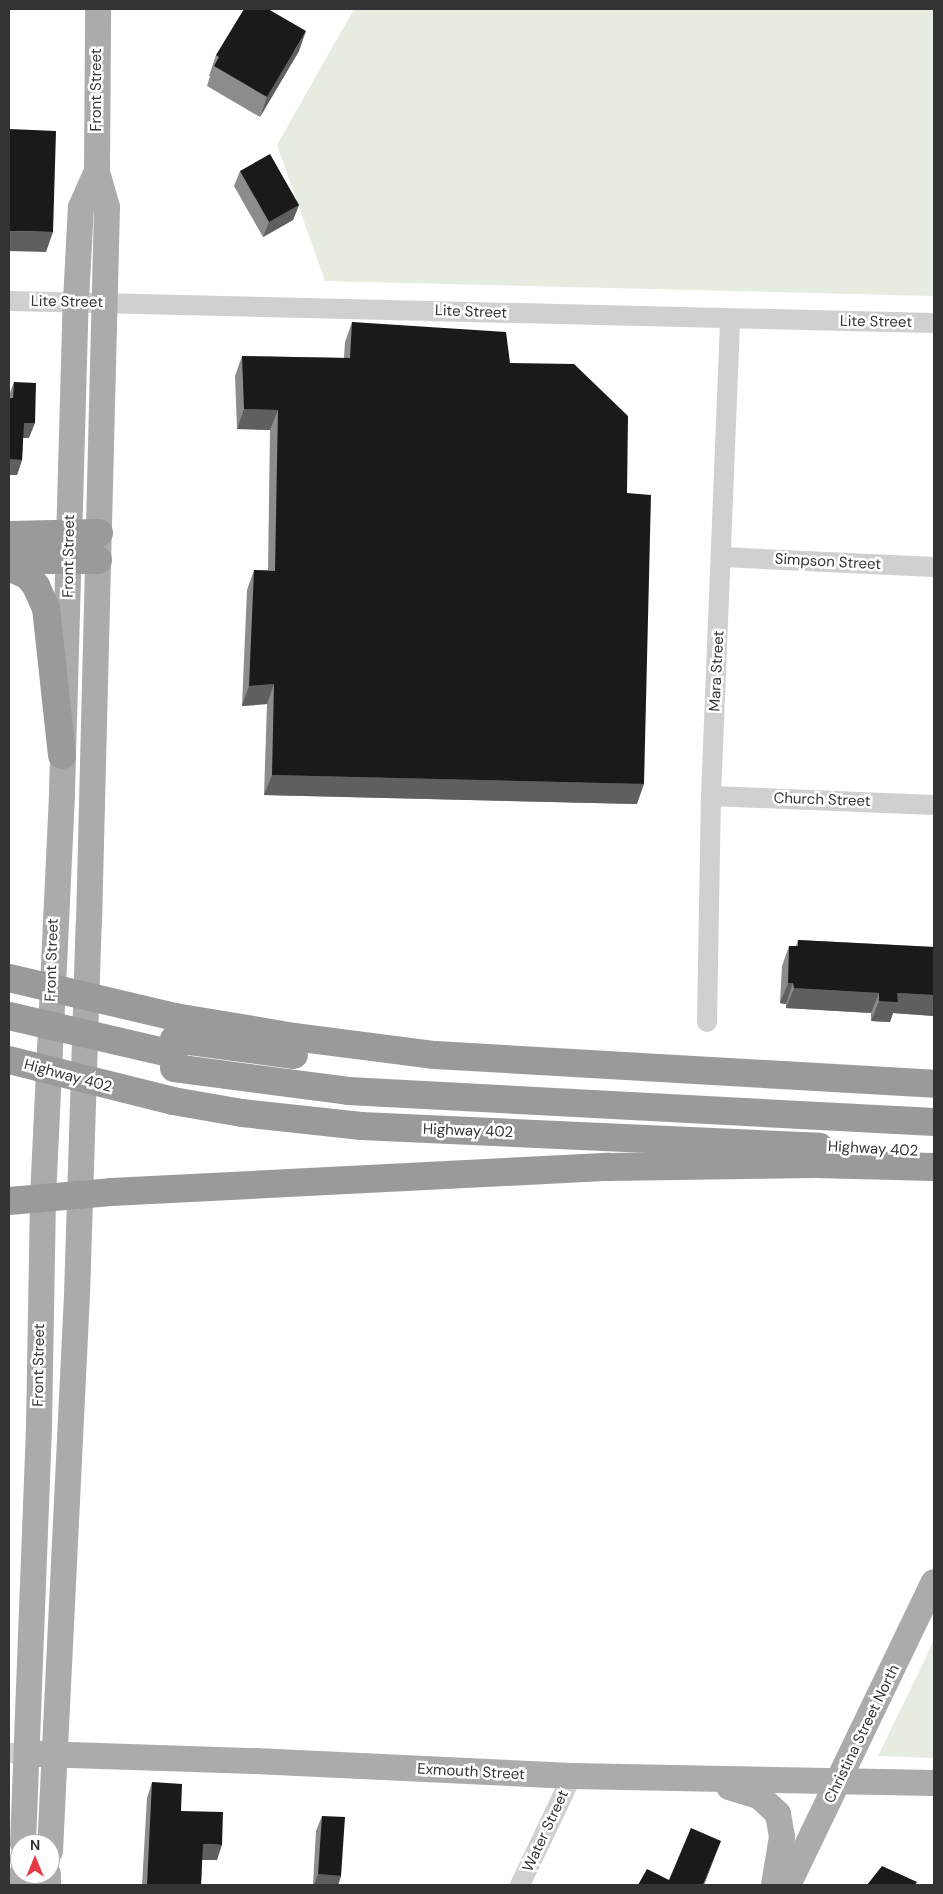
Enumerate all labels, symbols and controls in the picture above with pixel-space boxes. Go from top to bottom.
street label: Front Street [88,48,106,132]
street label: Lite Street [31,292,103,312]
street label: Lite Street [435,302,507,322]
street label: Lite Street [840,312,912,332]
street label: Front Street [59,514,79,598]
street label: Simpson Street [774,550,882,574]
street label: Mara Street [706,630,728,712]
street label: Church Street [773,789,871,811]
street label: Front Street [42,918,62,1002]
street label: Highway 402 [22,1056,114,1096]
street label: Highway 402 [423,1120,513,1142]
street label: Highway 402 [828,1138,918,1160]
street label: Front Street [29,1323,49,1407]
street label: Christina Street North [821,1662,903,1806]
street label: Exmouth Street [417,1760,525,1784]
street label: Water Street [519,1787,573,1875]
north arrow [10,1834,60,1884]
text: N [30,1836,40,1854]

